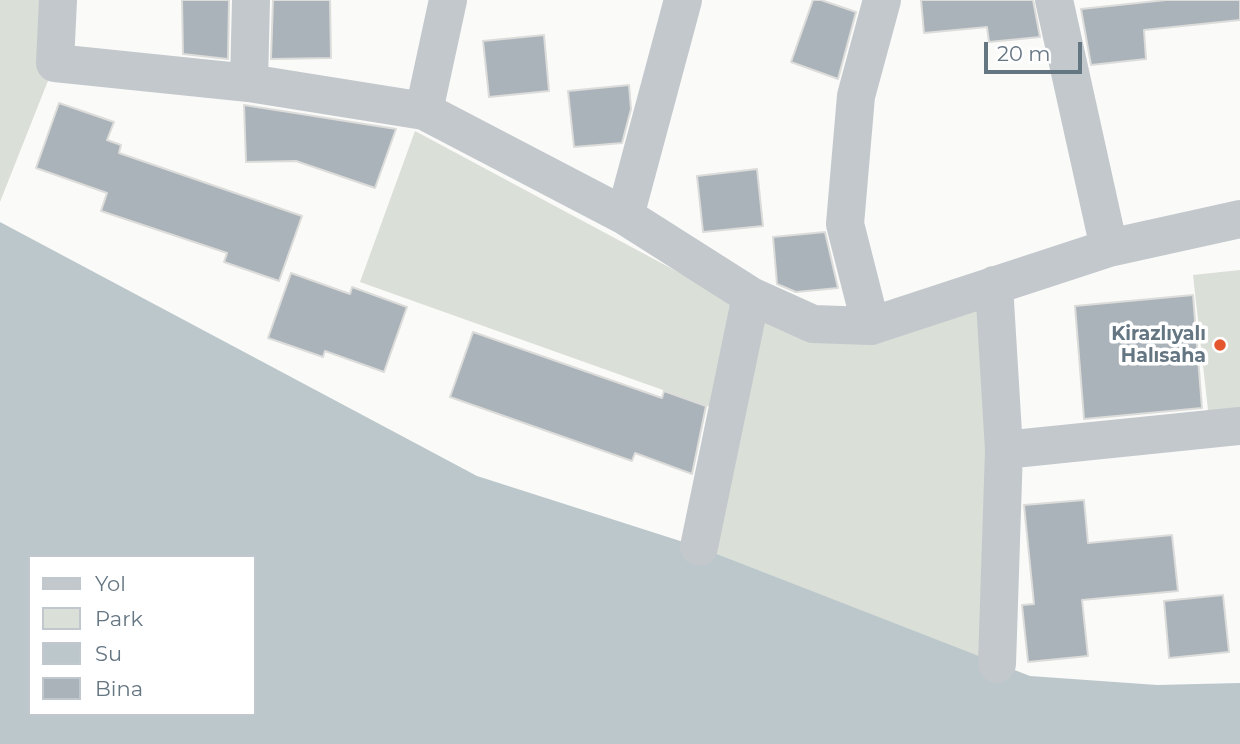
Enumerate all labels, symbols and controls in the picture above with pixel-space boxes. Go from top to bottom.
scale bar [988,28,1086,72]
text: 20 m [997,41,1051,66]
place label: Kirazlıyalı Halısaha [1111,323,1206,367]
marker: Kirazlıyalı Halısaha [1212,337,1228,353]
legend [28,555,256,716]
text: Yol [95,571,126,596]
text: Park [95,606,143,631]
text: Su [95,641,122,666]
text: Bina [95,676,143,701]

